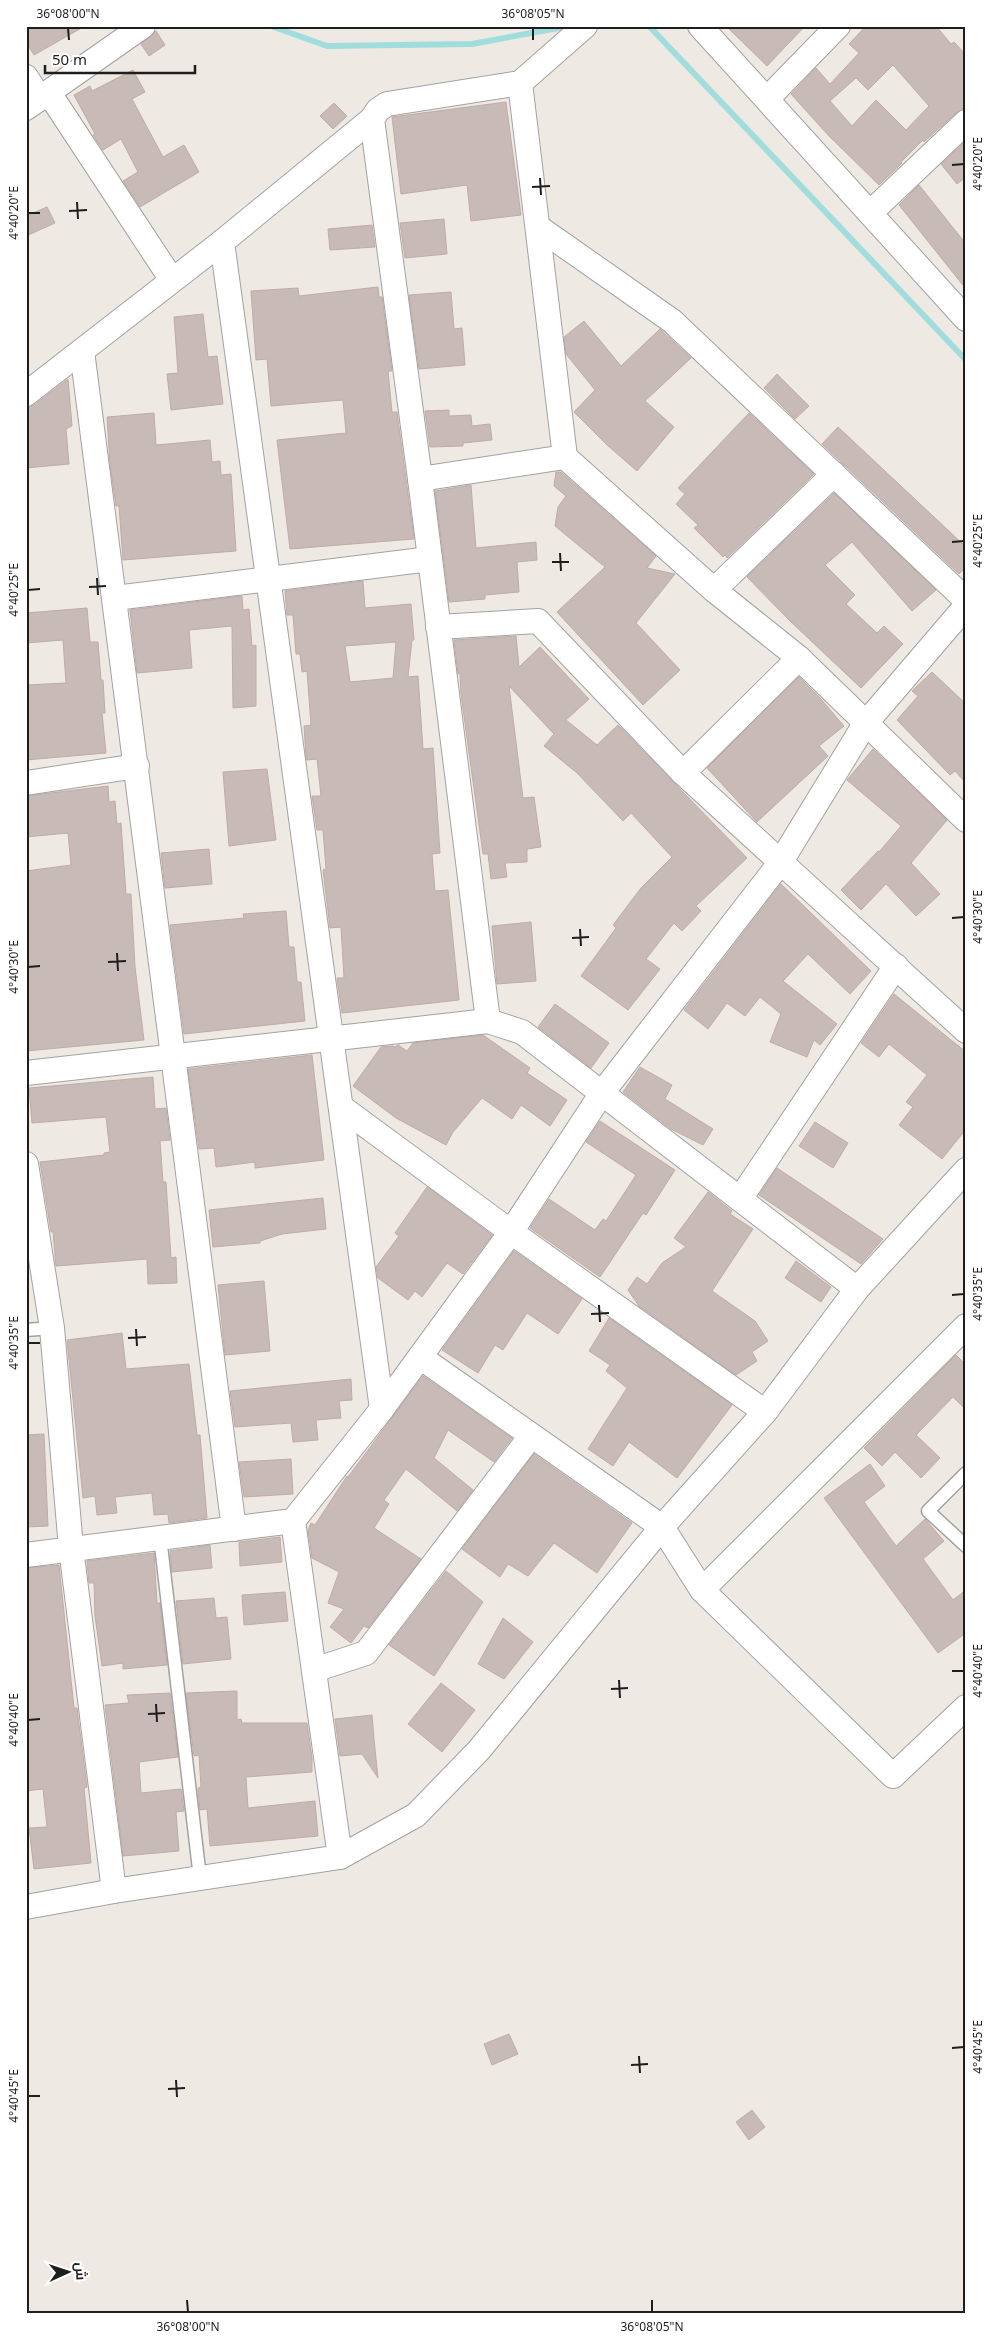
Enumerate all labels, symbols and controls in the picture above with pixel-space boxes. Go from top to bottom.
text: 36°08'00"N [36,5,100,22]
text: 36°08'05"N [501,5,565,22]
scale bar [45,42,195,74]
text: 50 m [52,49,87,69]
text: 4°40'20"E [969,137,986,191]
text: 4°40'20"E [5,186,22,240]
text: 4°40'25"E [969,514,986,568]
text: 4°40'25"E [5,563,22,617]
text: 4°40'30"E [969,890,986,944]
text: 4°40'30"E [5,940,22,994]
text: 4°40'35"E [969,1267,986,1321]
text: 4°40'35"E [5,1316,22,1370]
text: 4°40'40"E [969,1644,986,1698]
text: 4°40'40"E [5,1693,22,1747]
text: 4°40'45"E [969,2020,986,2074]
text: 4°40'45"E [5,2069,22,2123]
north arrow [42,2248,92,2298]
text: ش [72,2262,91,2281]
text: 36°08'00"N [156,2318,220,2335]
text: 36°08'05"N [620,2318,684,2335]

